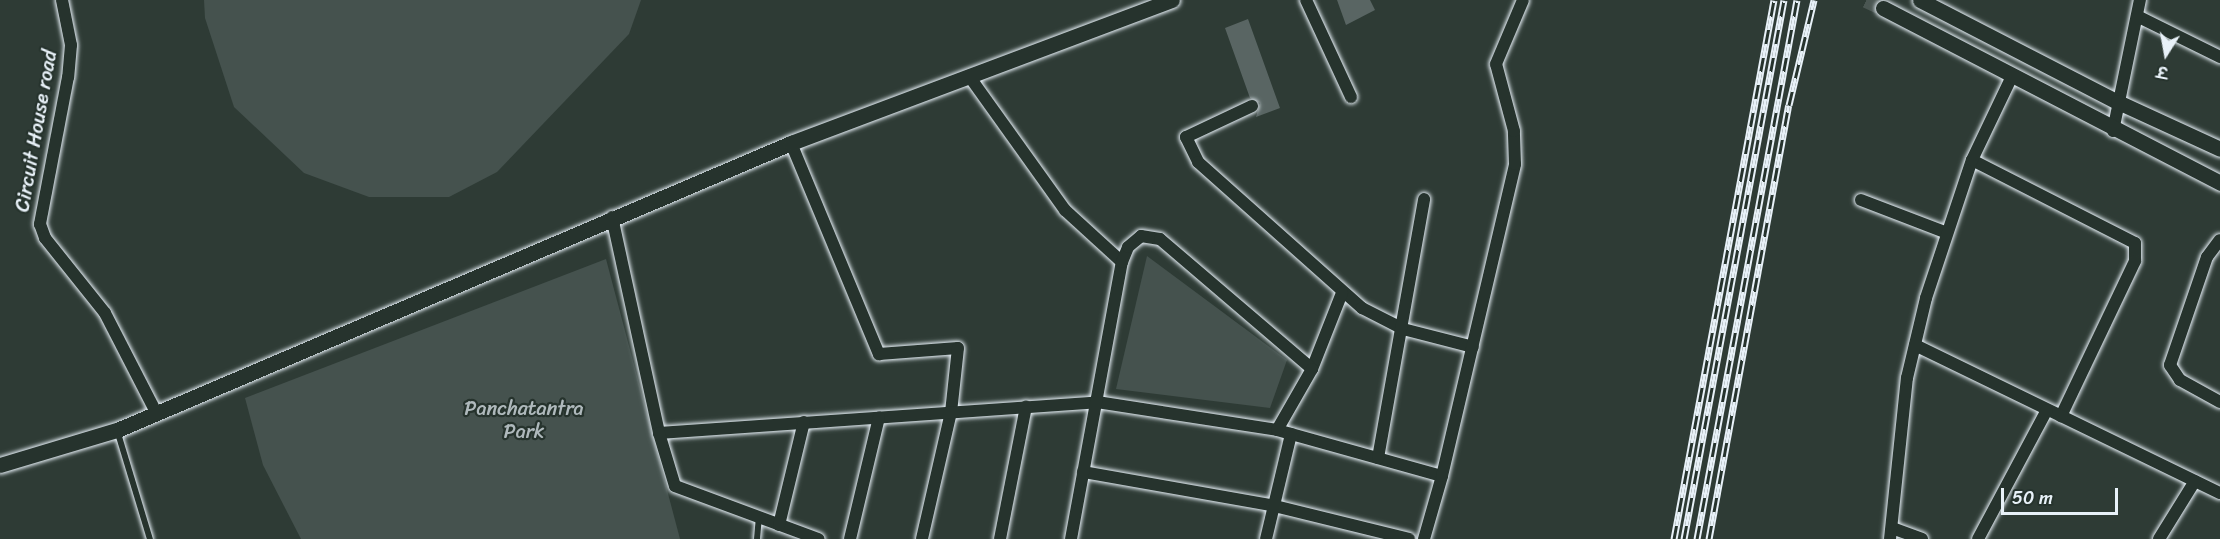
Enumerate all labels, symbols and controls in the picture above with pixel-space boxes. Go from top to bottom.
north arrow [2136,24,2196,84]
street label: Circuit House road [10,48,62,214]
text: उ [2154,57,2170,87]
park label: Panchatantra Park [464,396,584,443]
scale bar [2004,476,2121,514]
text: 50 m [2012,482,2053,514]

